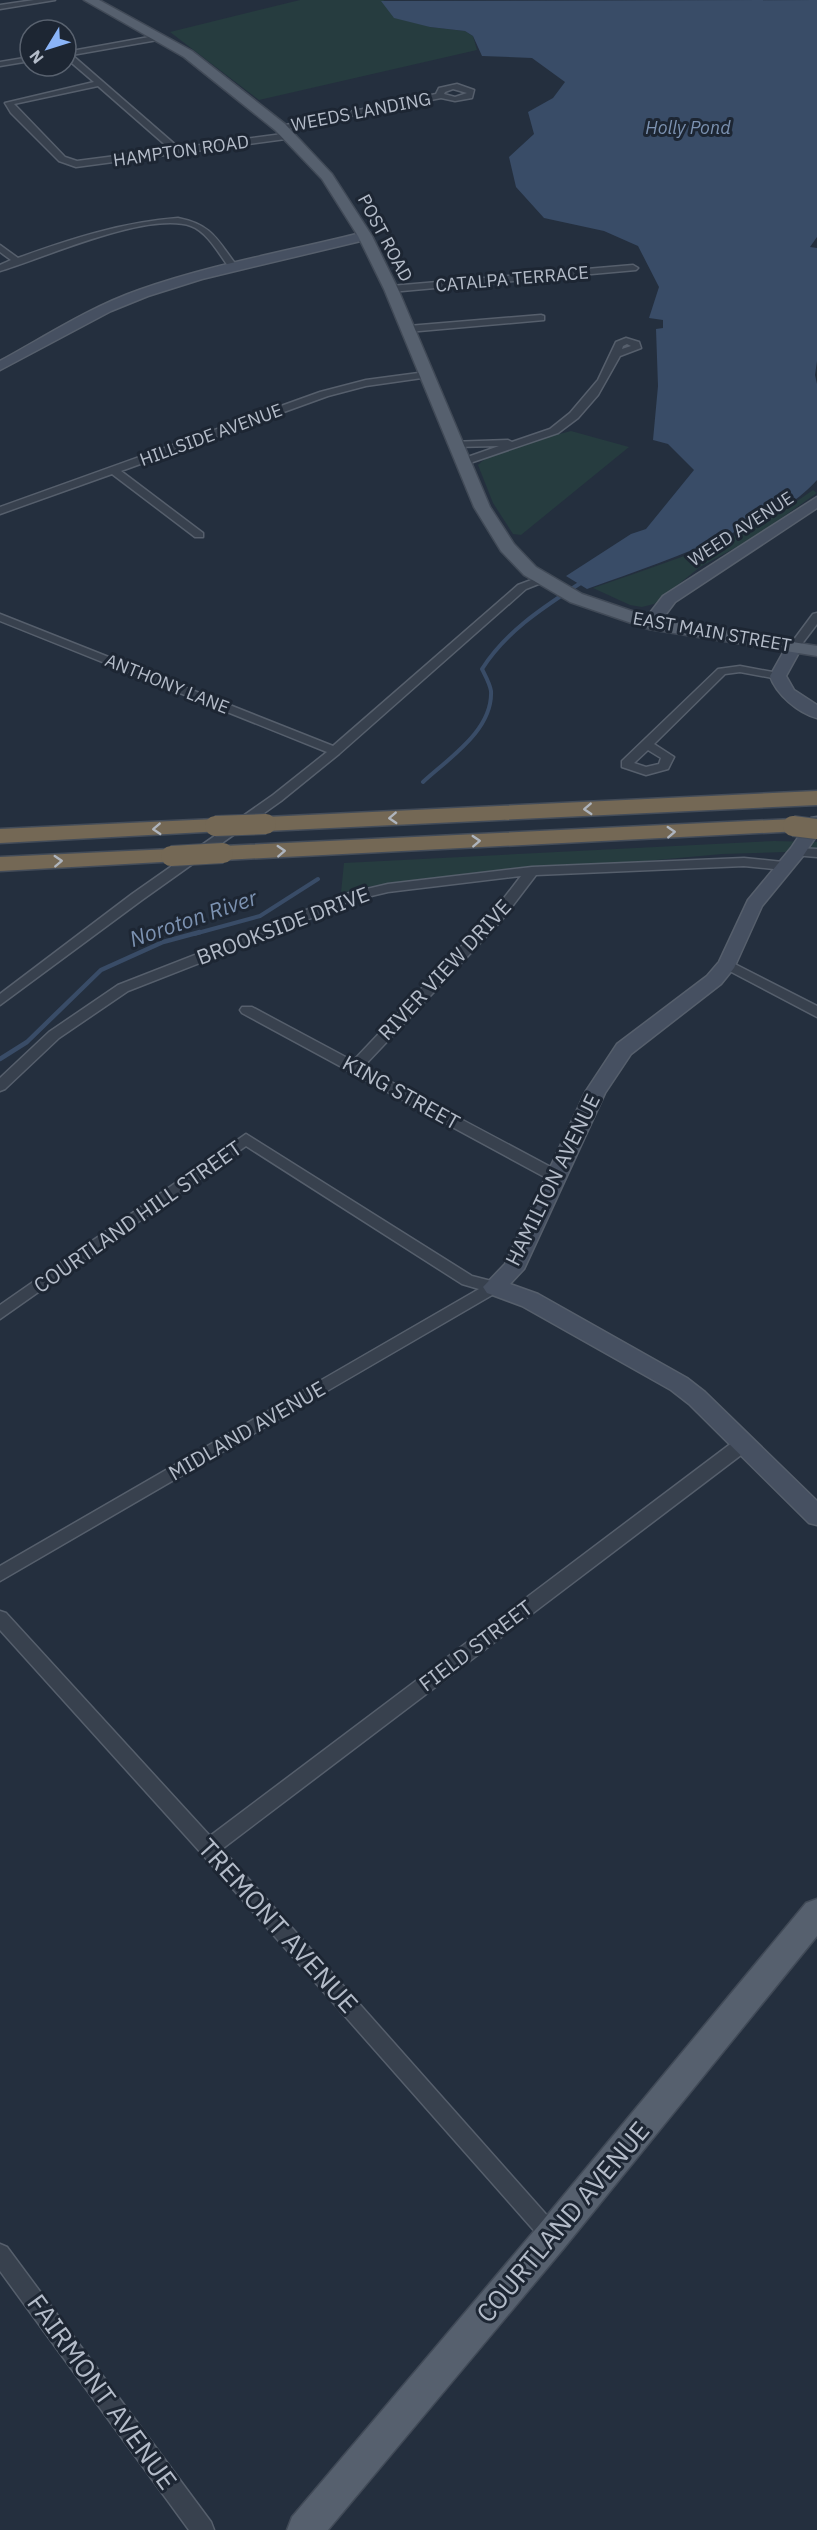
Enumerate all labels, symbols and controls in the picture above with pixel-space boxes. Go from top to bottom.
north arrow [18,18,78,78]
text: N [25,47,48,68]
street label: WEEDS LANDING [289,87,433,136]
water label: Holly Pond [645,116,731,139]
street label: HAMPTON ROAD [112,130,250,171]
street label: POST ROAD [353,190,418,285]
street label: CATALPA TERRACE [434,260,590,297]
street label: HILLSIDE AVENUE [136,398,285,471]
street label: WEED AVENUE [684,486,798,571]
street label: EAST MAIN STREET [631,606,793,657]
street label: ANTHONY LANE [102,648,233,719]
one-way arrow [584,802,593,815]
one-way arrow [389,811,398,824]
one-way arrow [152,822,161,835]
one-way arrow [666,826,675,839]
one-way arrow [471,835,480,848]
one-way arrow [277,844,286,857]
one-way arrow [54,855,63,868]
street label: BROOKSIDE DRIVE [192,879,373,971]
water label: Noroton River [125,882,261,953]
street label: RIVER VIEW DRIVE [372,893,517,1046]
street label: KING STREET [338,1048,465,1136]
street label: HAMILTON AVENUE [498,1089,606,1270]
street label: COURTLAND HILL STREET [28,1134,247,1299]
street label: MIDLAND AVENUE [163,1374,330,1486]
street label: FIELD STREET [413,1593,538,1697]
street label: TREMONT AVENUE [191,1831,366,2020]
street label: COURTLAND AVENUE [468,2114,656,2329]
street label: FAIRMONT AVENUE [20,2287,185,2496]

